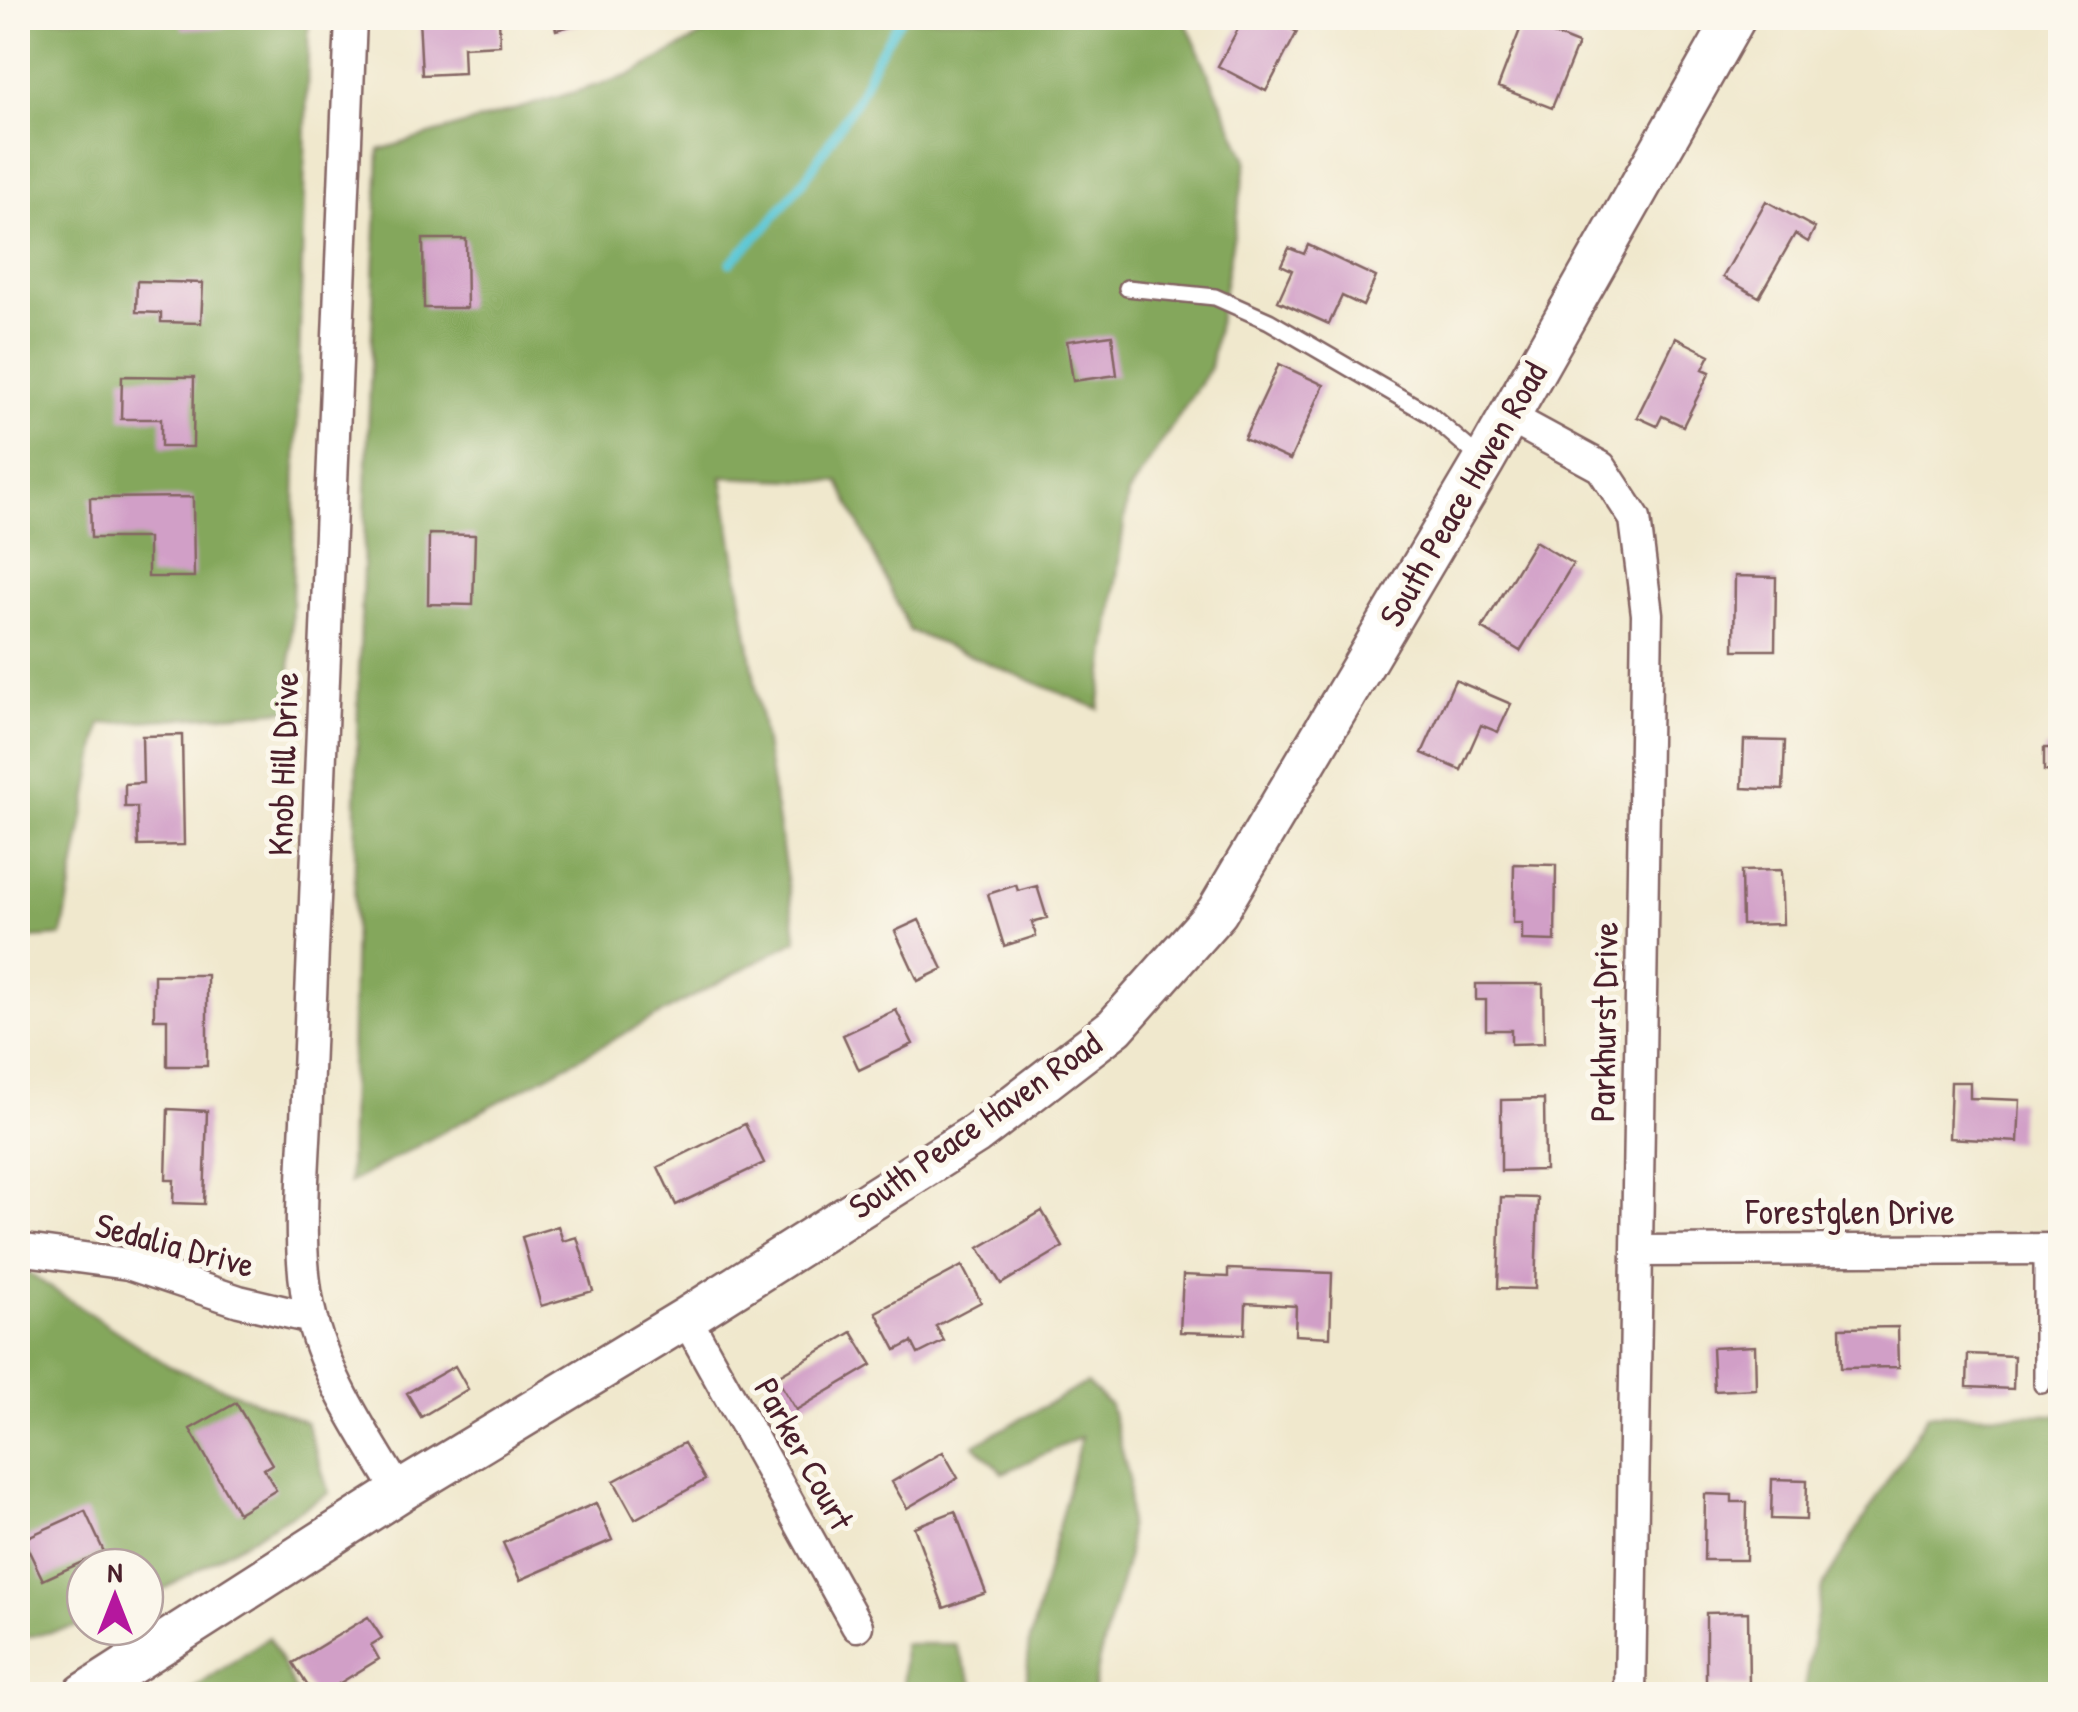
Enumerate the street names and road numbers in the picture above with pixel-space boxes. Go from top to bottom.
street label: South Peace Haven Road [1368,353,1557,635]
street label: Knob Hill Drive [256,671,309,857]
street label: Parkhurst Drive [1578,921,1629,1122]
street label: South Peace Haven Road [839,1020,1110,1229]
street label: Forestglen Drive [1745,1188,1954,1235]
street label: Sedalia Drive [91,1201,260,1288]
street label: Parker Court [743,1369,866,1539]

